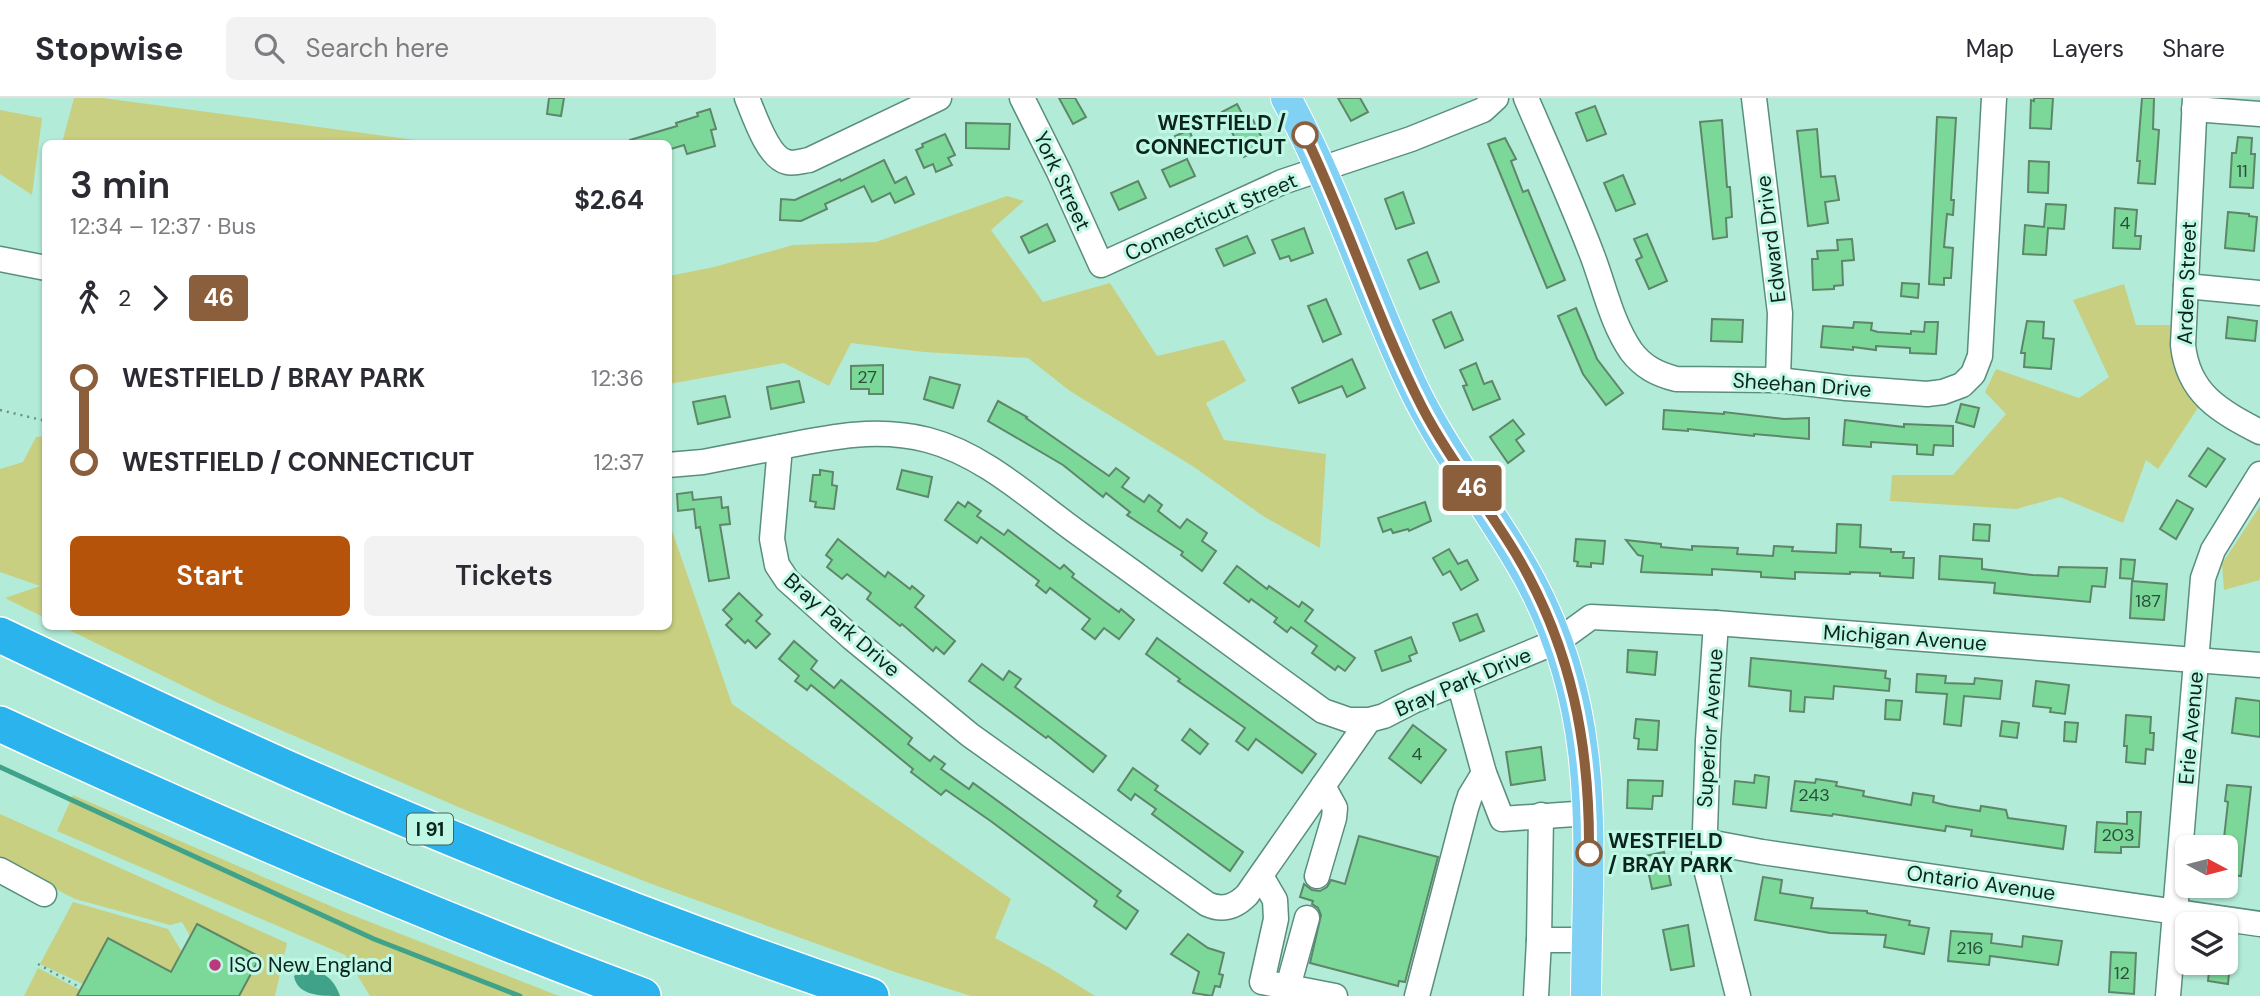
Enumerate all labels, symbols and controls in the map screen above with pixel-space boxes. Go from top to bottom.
search box [226,17,716,80]
text: Stopwise [35,27,184,70]
icon: search [250,29,288,67]
text: Search here [306,31,449,65]
text: Map [1966,33,2014,64]
text: Layers [2052,33,2124,64]
text: Share [2162,33,2225,64]
place label: WESTFIELD / CONNECTICUT [1135,109,1286,161]
marker: WESTFIELD / CONNECTICUT [1292,122,1318,148]
street label: York Street [1027,127,1097,235]
house number: 11 [2236,159,2248,183]
text: 3 min [70,160,170,210]
street label: Connecticut Street [1120,166,1302,268]
street label: Edward Drive [1749,174,1793,304]
text: $2.64 [574,183,644,217]
text: 12:34 – 12:37 · Bus [70,211,256,241]
house number: 4 [2120,211,2131,235]
street label: Arden Street [2171,221,2203,345]
icon: walk [70,279,108,317]
icon: forward [141,279,179,317]
text: 46 [203,282,234,313]
text: 2 [118,283,131,313]
text: WESTFIELD / BRAY PARK [122,361,425,395]
text: 12:36 [591,363,644,393]
house number: 27 [857,365,877,389]
street label: Sheehan Drive [1732,366,1872,404]
text: WESTFIELD / CONNECTICUT [122,445,474,479]
text: 12:37 [593,447,644,477]
line badge: 46 [1440,465,1504,511]
text: 46 [1457,472,1487,503]
button: Start [70,536,350,616]
button: Tickets [364,536,644,616]
street label: Bray Park Drive [778,567,906,683]
house number: 187 [2135,589,2161,613]
street label: Michigan Avenue [1822,618,1988,658]
street label: Bray Park Drive [1391,641,1536,723]
street label: Superior Avenue [1690,648,1730,808]
street label: Erie Avenue [2172,670,2210,786]
house number: 4 [1412,742,1423,766]
house number: 243 [1798,783,1830,807]
road number: I 91 [407,814,453,844]
house number: 203 [2101,823,2135,847]
place label: WESTFIELD / BRAY PARK [1608,827,1733,879]
north arrow [2175,835,2238,898]
map controls [2175,835,2238,975]
marker: WESTFIELD / BRAY PARK [1576,840,1602,866]
street label: Ontario Avenue [1905,859,2057,907]
button: layers [2175,912,2238,975]
house number: 216 [1956,936,1984,960]
place label: ISO New England [229,951,393,979]
marker: ISO New England [207,957,223,973]
house number: 12 [2114,961,2130,985]

